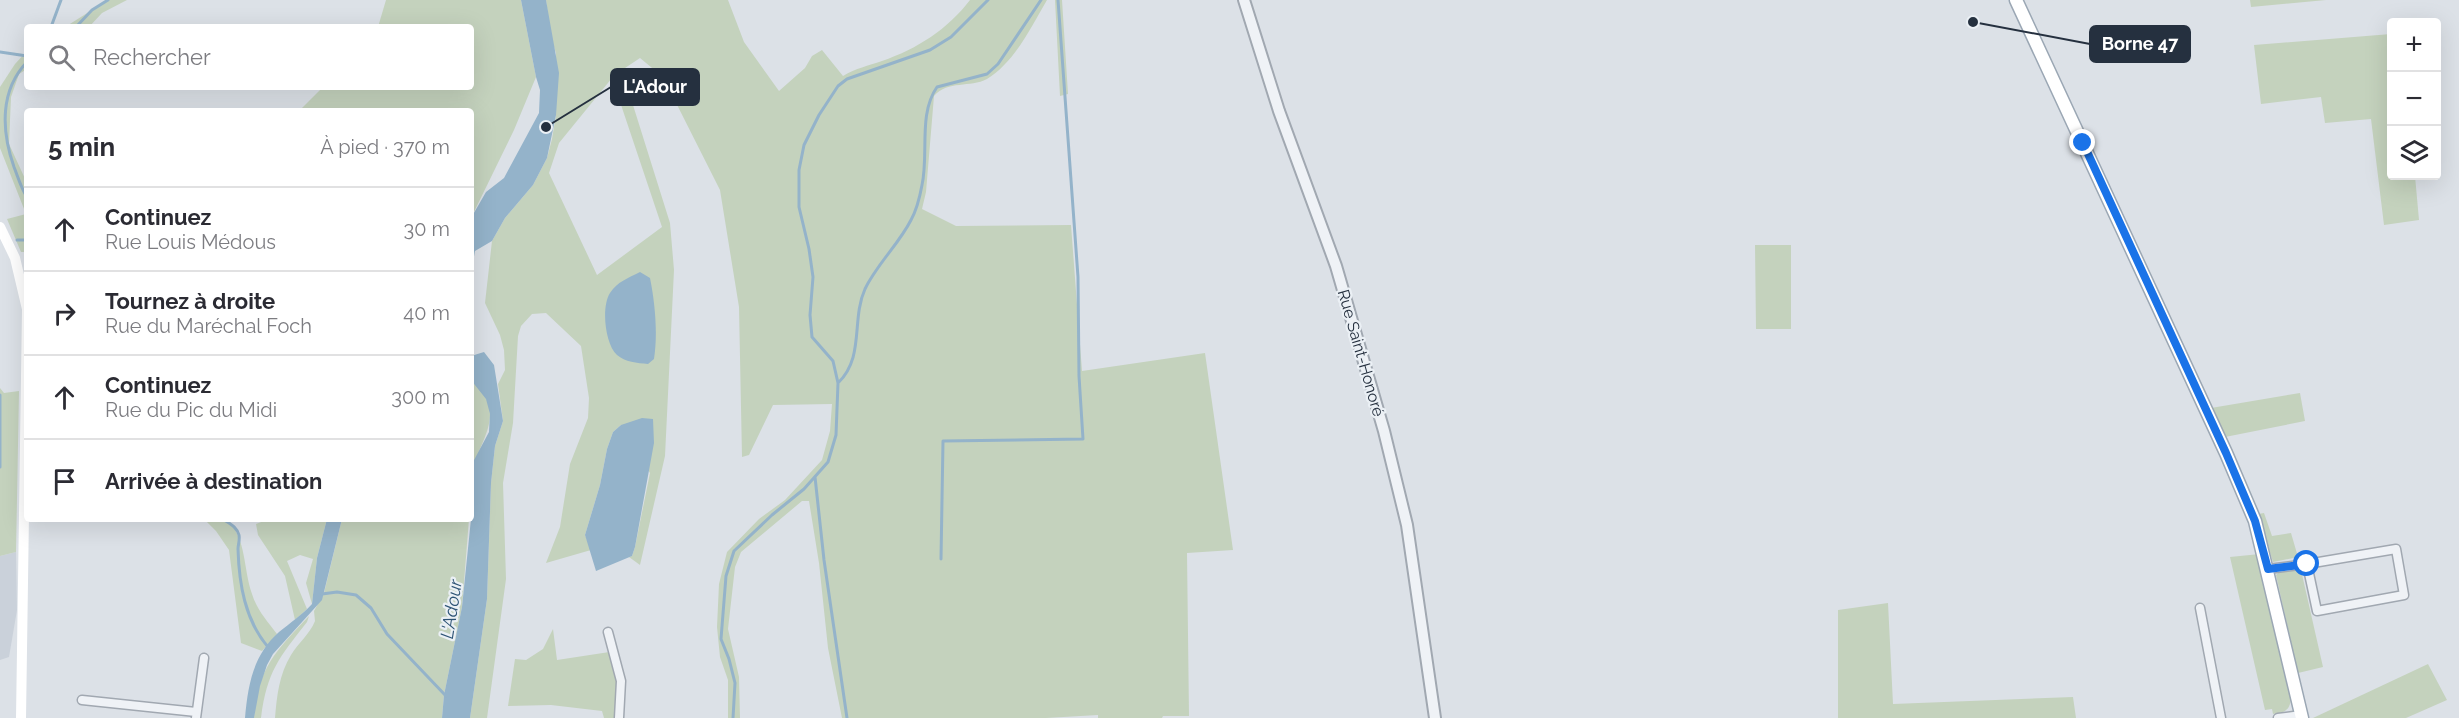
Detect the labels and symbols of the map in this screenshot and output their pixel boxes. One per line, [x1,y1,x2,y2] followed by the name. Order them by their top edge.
[2090,26,2190,62] callout: Borne 47
[2102,33,2179,54] text: Borne 47
[611,69,699,105] callout: L'Adour
[623,76,687,97] text: L'Adour
[2069,129,2095,155] route end
[1334,287,1388,419] street label: Rue Saint-Honoré
[2293,550,2319,576] route start
[436,577,466,640] water label: L'Adour

